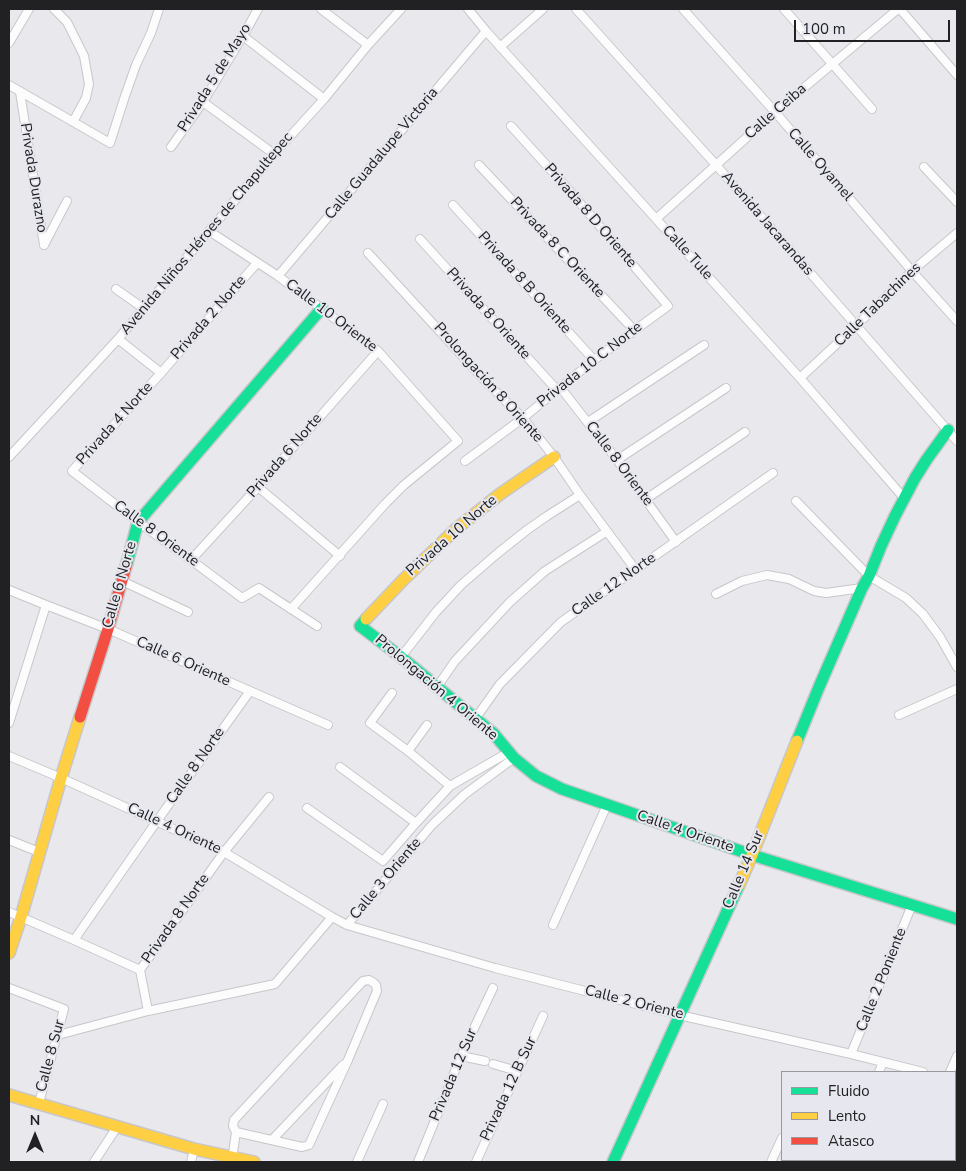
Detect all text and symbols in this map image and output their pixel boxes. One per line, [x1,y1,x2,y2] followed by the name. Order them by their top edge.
[796,10,952,42] scale bar
[802,19,846,39] text: 100 m
[174,21,256,135] street label: Privada 5 de Mayo
[741,80,811,144] street label: Calle Ceiba
[321,84,443,224] street label: Calle Guadalupe Victoria
[15,122,51,234] street label: Privada Durazno
[783,125,857,205] street label: Calle Oyamel
[117,129,297,339] street label: Avenida Niños Héroes de Chapultepec
[540,160,640,272] street label: Privada 8 D Oriente
[717,168,817,280] street label: Avenida Jacarandas
[506,194,608,302] street label: Privada 8 C Oriente
[658,222,716,284] street label: Calle Tule
[473,228,575,338] street label: Privada 8 B Oriente
[831,259,925,351] street label: Calle Tabachines
[442,264,534,364] street label: Privada 8 Oriente
[168,272,250,364] street label: Privada 2 Norte
[282,276,380,356] street label: Calle 10 Oriente
[534,318,646,412] street label: Privada 10 C Norte
[429,319,547,447] street label: Prolongación 8 Oriente
[73,379,157,469] street label: Privada 4 Norte
[244,410,326,502] street label: Privada 6 Norte
[581,418,657,510] street label: Calle 8 Oriente
[403,492,501,580] street label: Privada 10 Norte
[110,497,202,571] street label: Calle 8 Oriente
[99,539,141,631] street label: Calle 6 Norte
[568,549,660,621] street label: Calle 12 Norte
[371,631,501,745] street label: Prolongación 4 Oriente
[133,633,233,691] street label: Calle 6 Oriente
[163,724,229,808] street label: Calle 8 Norte
[124,799,224,859] street label: Calle 4 Oriente
[634,807,736,857] street label: Calle 4 Oriente
[719,828,769,912] street label: Calle 14 Sur
[347,834,425,924] street label: Calle 3 Oriente
[138,871,214,967] street label: Privada 8 Norte
[853,925,911,1035] street label: Calle 2 Poniente
[583,982,685,1024] street label: Calle 2 Oriente
[33,1018,69,1094] street label: Calle 8 Sur
[426,1026,482,1124] street label: Privada 12 Sur
[477,1034,541,1144] street label: Privada 12 B Sur
[781,1071,956,1161] legend
[828,1081,870,1101] text: Fluido
[828,1106,866,1126] text: Lento
[10,1111,60,1161] north arrow
[30,1111,40,1130] text: N
[828,1131,874,1151] text: Atasco

